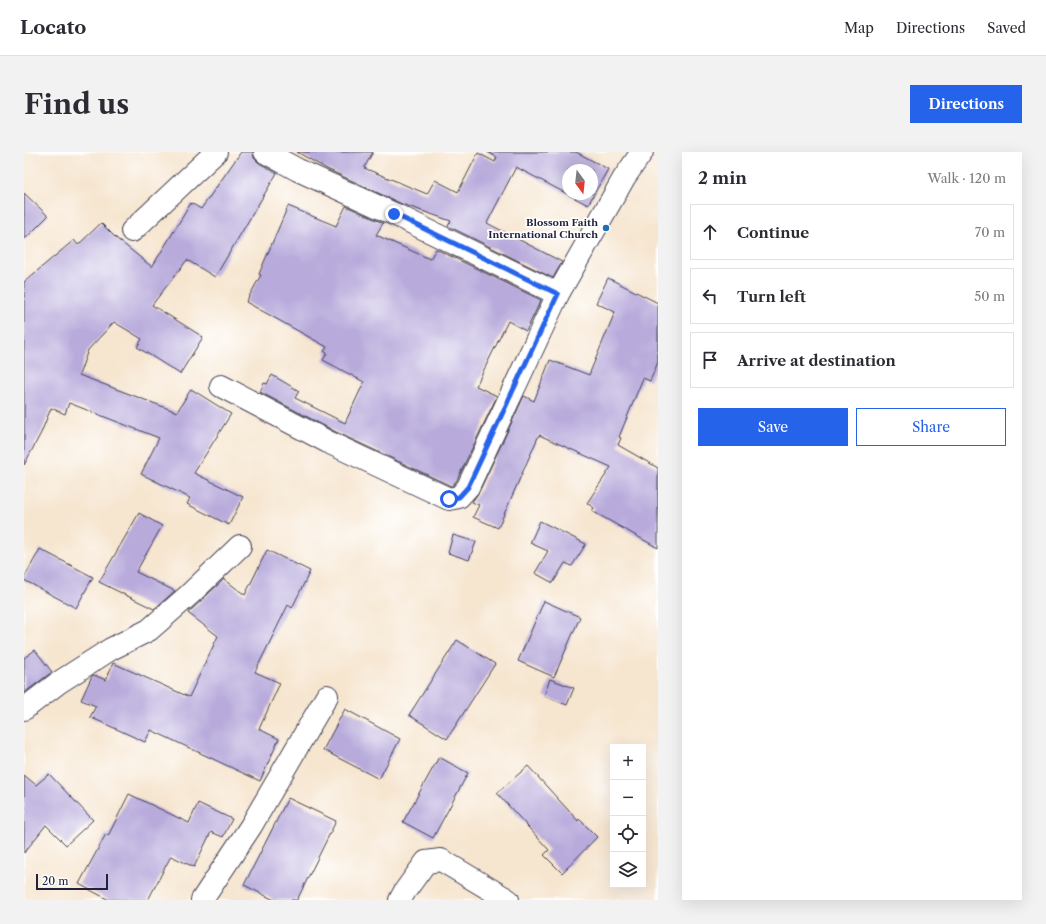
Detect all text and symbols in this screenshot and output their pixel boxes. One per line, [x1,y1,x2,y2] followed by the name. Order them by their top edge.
[20,16,86,39] text: Locato
[844,19,874,37] text: Map
[896,19,965,37] text: Directions
[987,19,1026,37] text: Saved
[910,85,1022,123] button: Directions
[24,87,129,121] text: Find us
[562,164,598,200] north arrow
[698,168,747,188] text: 2 min
[928,170,1006,186] text: Walk · 120 m
[385,205,403,223] route end
[488,216,598,241] place label: Blossom Faith International Church
[699,221,721,243] icon: ahead
[601,223,611,233] marker: Blossom Faith International Church
[737,223,809,242] text: Continue
[975,224,1005,240] text: 70 m
[699,285,721,307] icon: left
[737,287,806,306] text: Turn left
[974,288,1005,304] text: 50 m
[699,349,721,371] icon: arrive
[737,351,896,370] text: Arrive at destination
[698,408,848,446] button: Save
[856,408,1006,446] button: Share
[440,490,458,508] route start
[610,744,646,888] map controls
[610,744,646,780] button: +
[610,780,646,816] button: −
[610,816,646,852] button: locate
[610,852,646,888] button: layers
[36,872,108,891] scale bar
[42,874,68,888] text: 20 m

